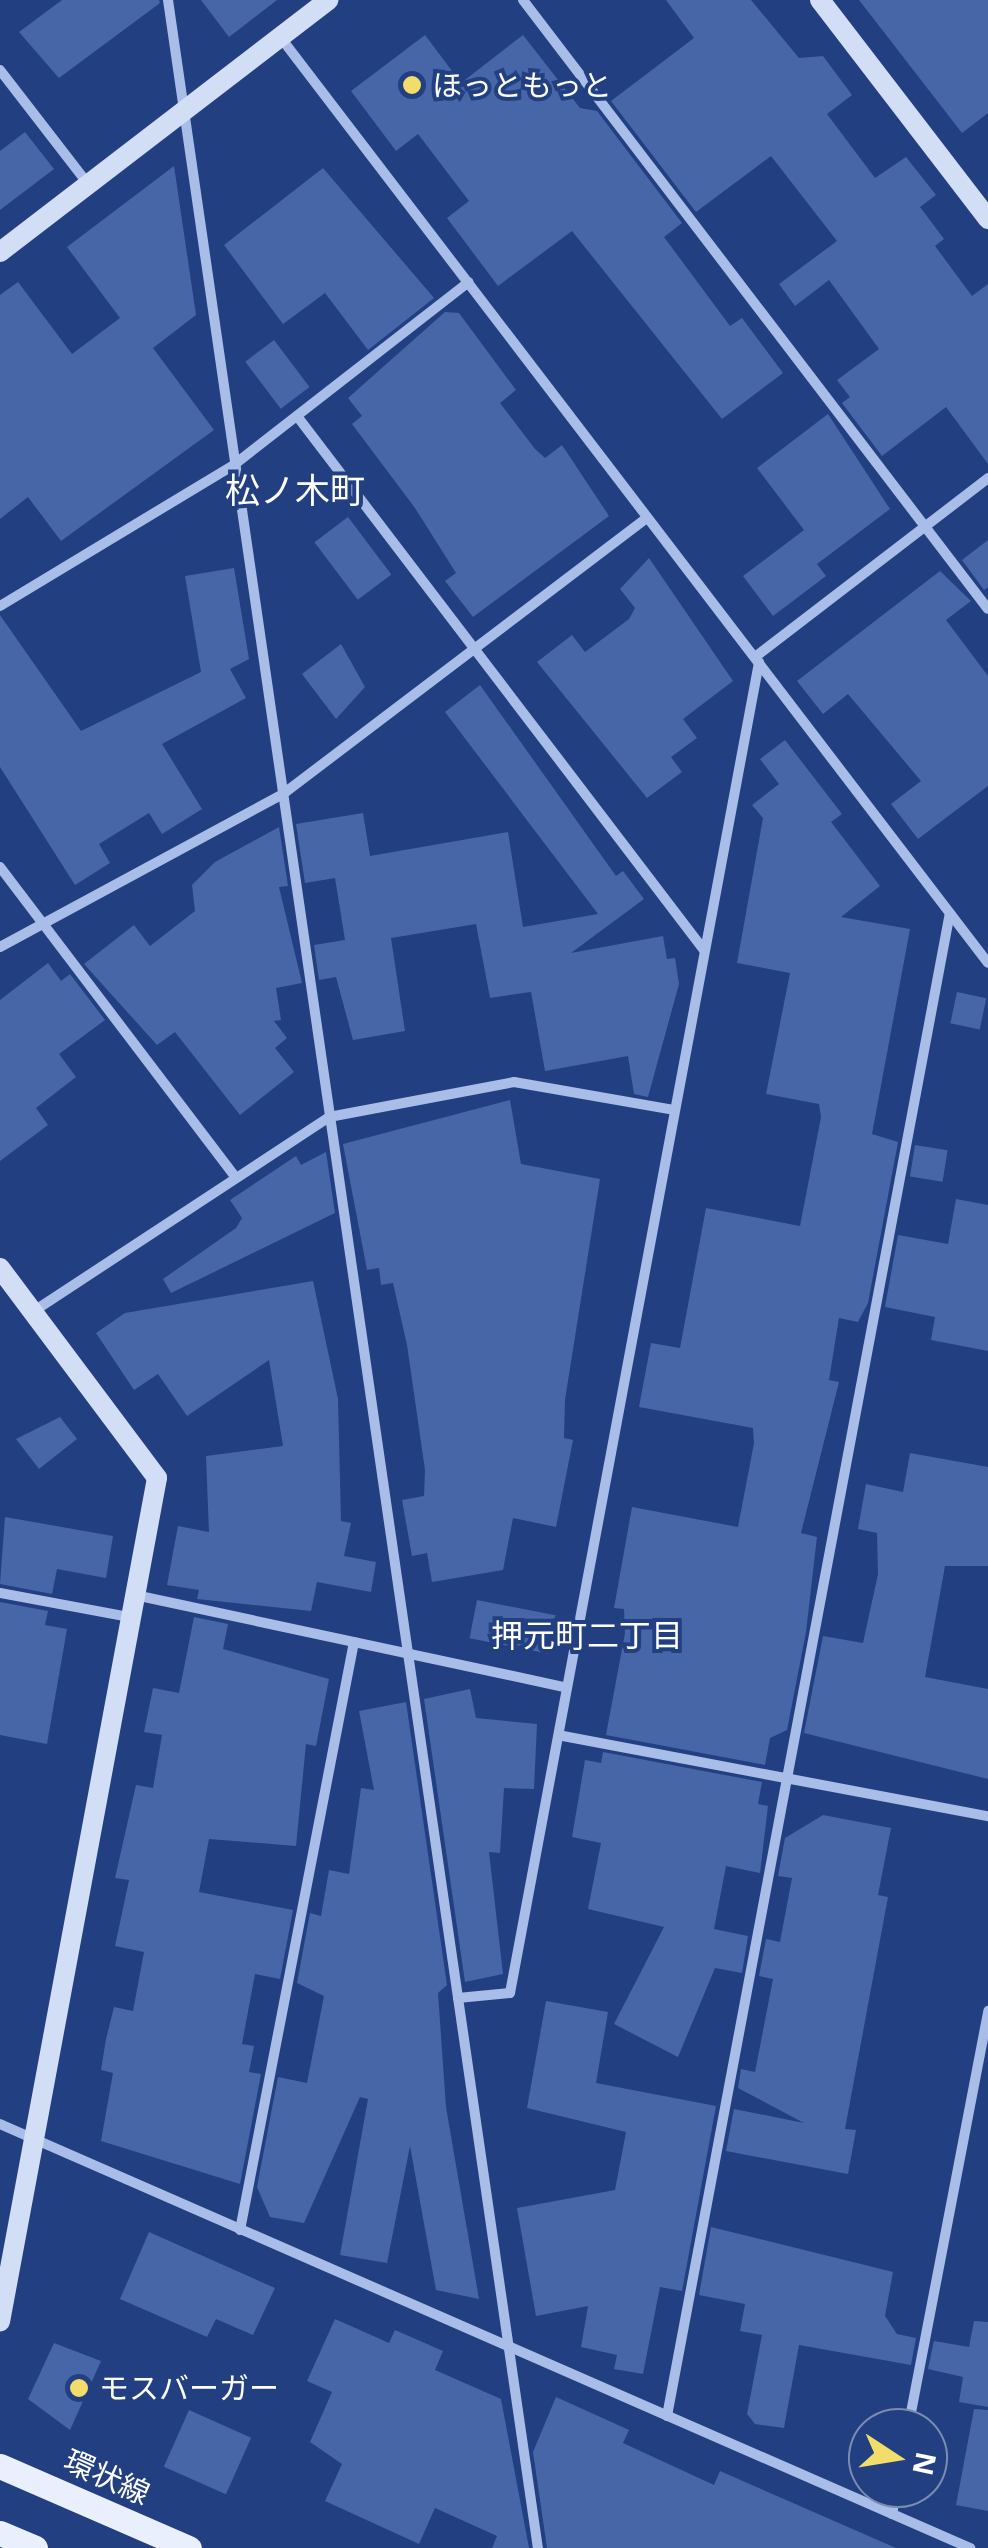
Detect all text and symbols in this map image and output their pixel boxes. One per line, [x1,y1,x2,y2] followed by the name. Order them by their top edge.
[432,67,612,103] place label: ほっともっと
[401,74,423,96] marker: ほっともっと
[225,469,365,511] district label: 松ノ木町
[491,1616,683,1654] district label: 押元町二丁目
[99,2370,279,2406] place label: モスバーガー
[68,2377,90,2399] marker: モスバーガー
[848,2408,948,2508] north arrow
[59,2442,155,2512] street label: 環状線
[904,2449,946,2479] text: N

